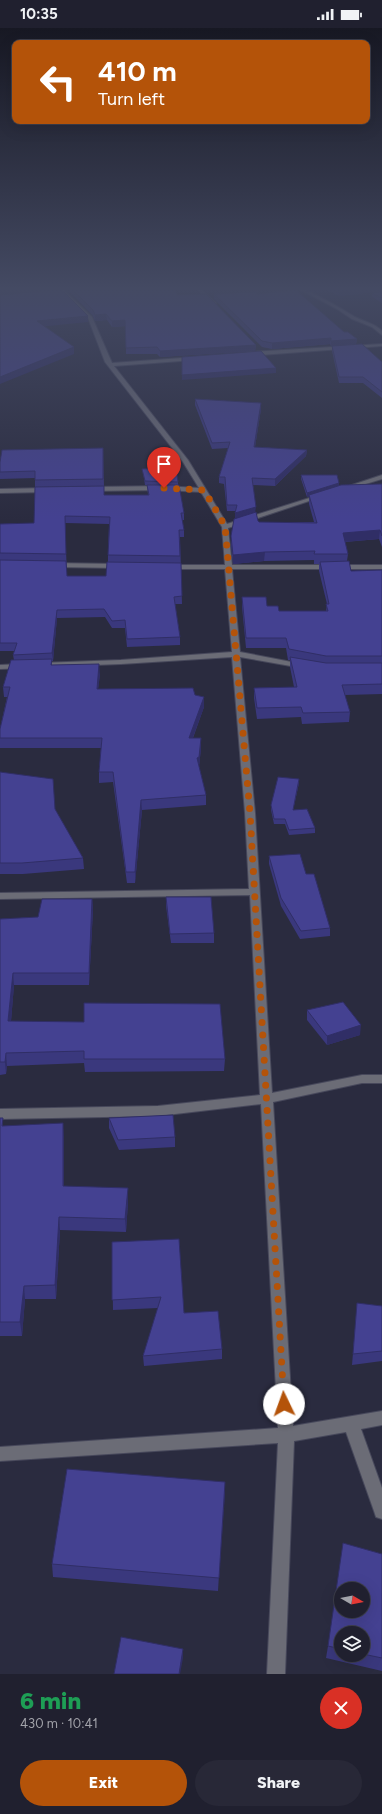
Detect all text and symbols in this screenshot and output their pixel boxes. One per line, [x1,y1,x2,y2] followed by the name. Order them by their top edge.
[20,5,58,23] text: 10:35
[98,54,177,88] text: 410 m
[32,56,84,108] icon: left
[98,88,165,110] text: Turn left
[147,447,181,488] pin
[153,453,175,475] icon: arrive
[263,1383,305,1425] position arrow
[334,1582,370,1618] north arrow
[334,1582,370,1662] map controls
[334,1626,370,1662] button: layers
[20,1686,81,1715] text: 6 min
[320,1687,362,1729] button: close
[20,1716,98,1731] text: 430 m · 10:41
[20,1760,187,1806] button: Exit
[195,1760,362,1806] button: Share

